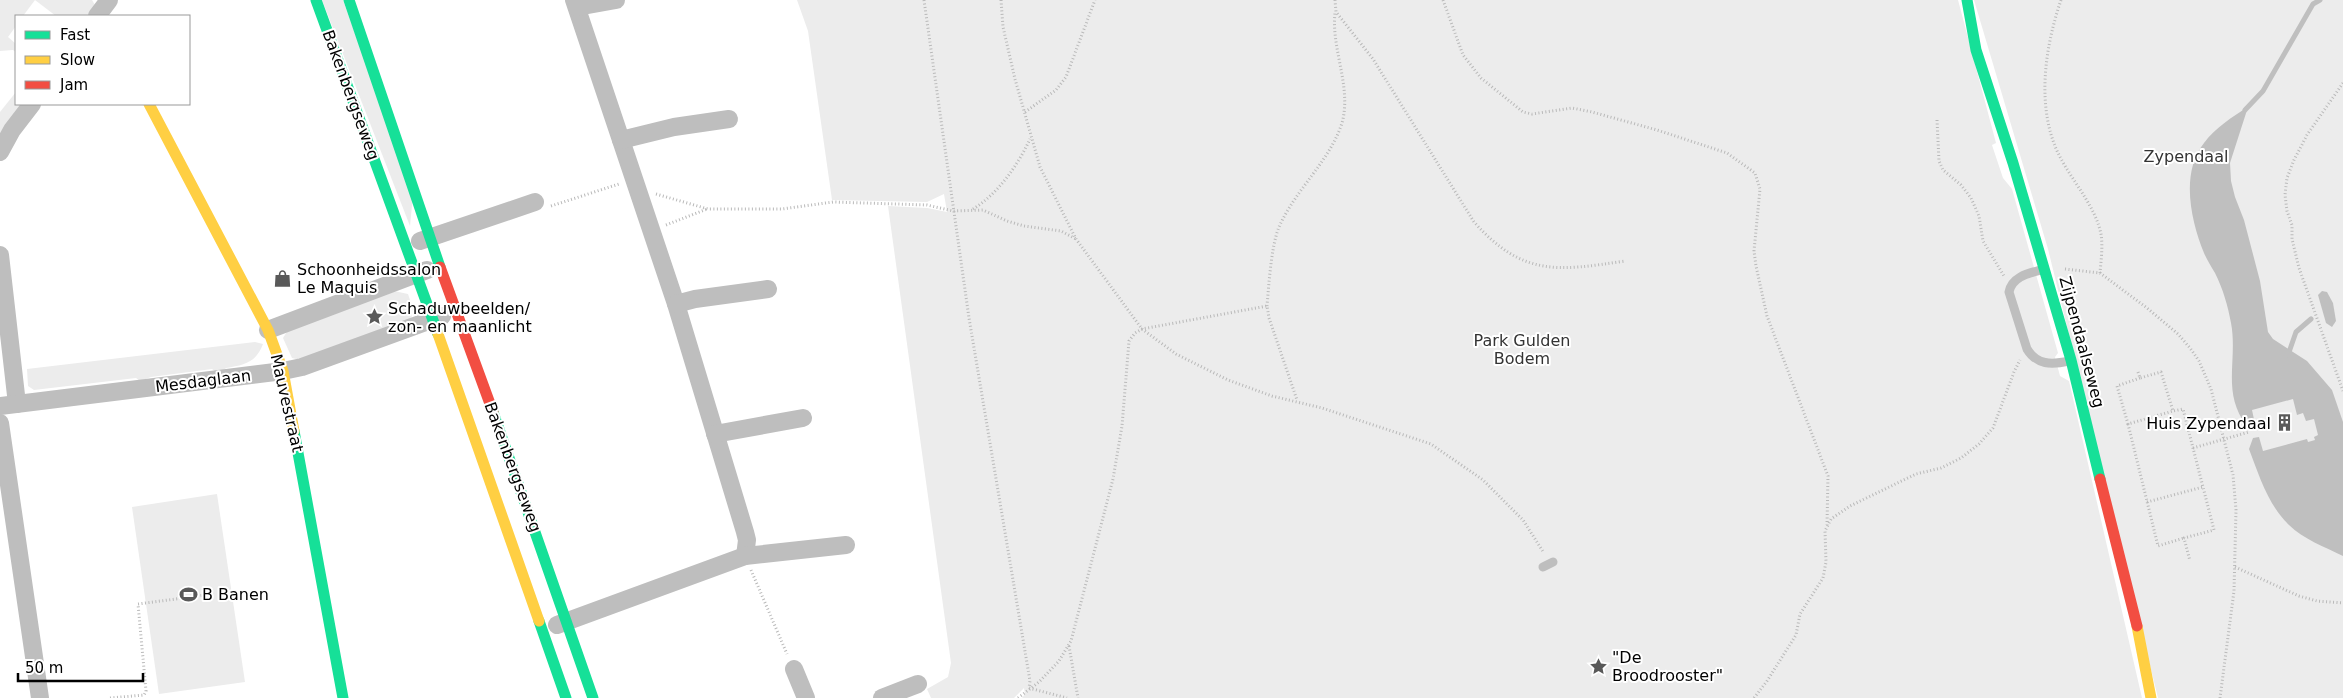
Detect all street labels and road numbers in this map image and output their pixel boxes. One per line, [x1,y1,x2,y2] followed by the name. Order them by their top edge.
[319,27,383,163] street label: Bakenbergseweg
[2055,274,2109,410] street label: Zijpendaalseweg
[266,352,308,454] street label: Mauvestraat
[154,366,252,396] street label: Mesdaglaan
[481,399,545,535] street label: Bakenbergseweg

